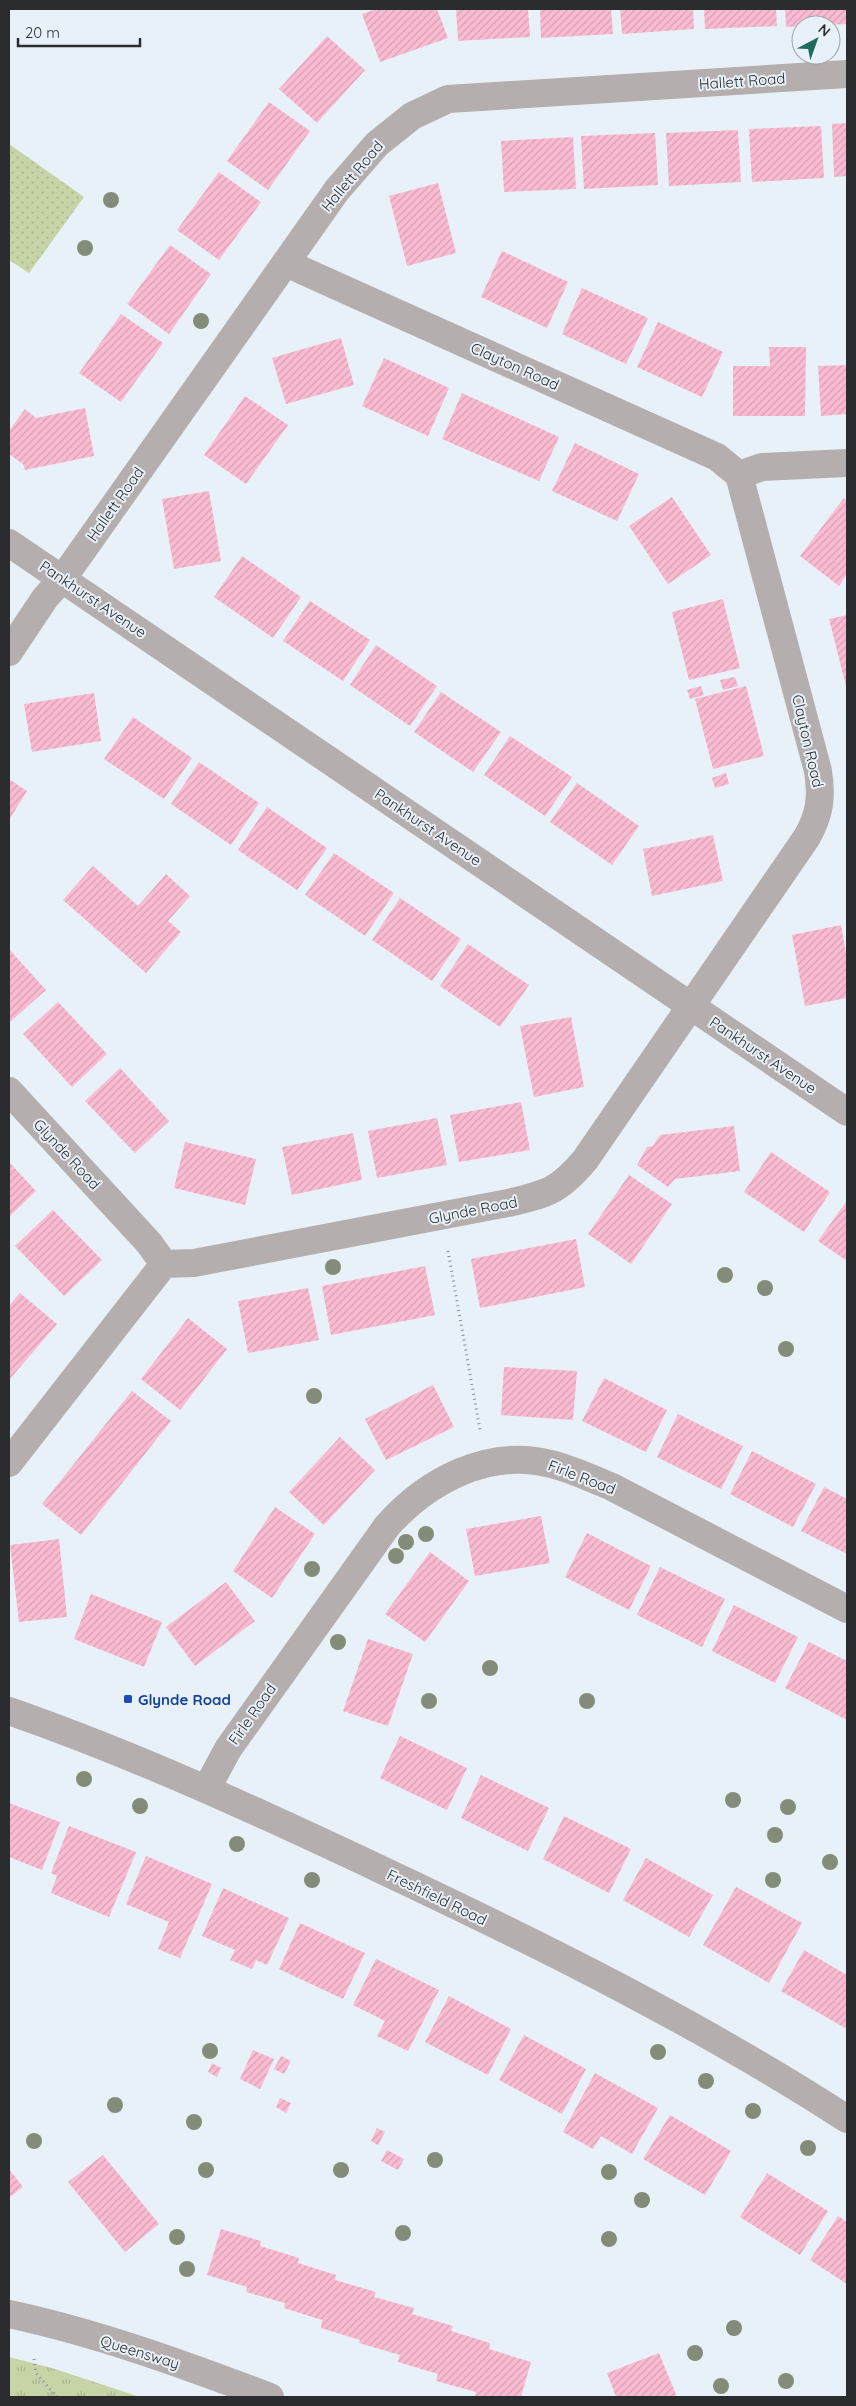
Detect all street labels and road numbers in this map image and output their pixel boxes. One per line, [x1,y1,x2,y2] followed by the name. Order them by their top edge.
[698,69,786,93] street label: Hallett Road
[317,137,387,215] street label: Hallett Road
[468,338,562,394] street label: Clayton Road
[82,463,148,545] street label: Hallett Road
[36,556,150,642] street label: Pankhurst Avenue
[788,693,828,789] street label: Clayton Road
[371,784,485,870] street label: Pankhurst Avenue
[706,1012,820,1098] street label: Pankhurst Avenue
[29,1115,105,1193] street label: Glynde Road
[427,1192,519,1228] street label: Glynde Road
[546,1455,618,1499] street label: Firle Road
[224,1680,280,1748] street label: Firle Road
[384,1865,490,1929] street label: Freshfield Road
[98,2331,182,2373] street label: Queensway

